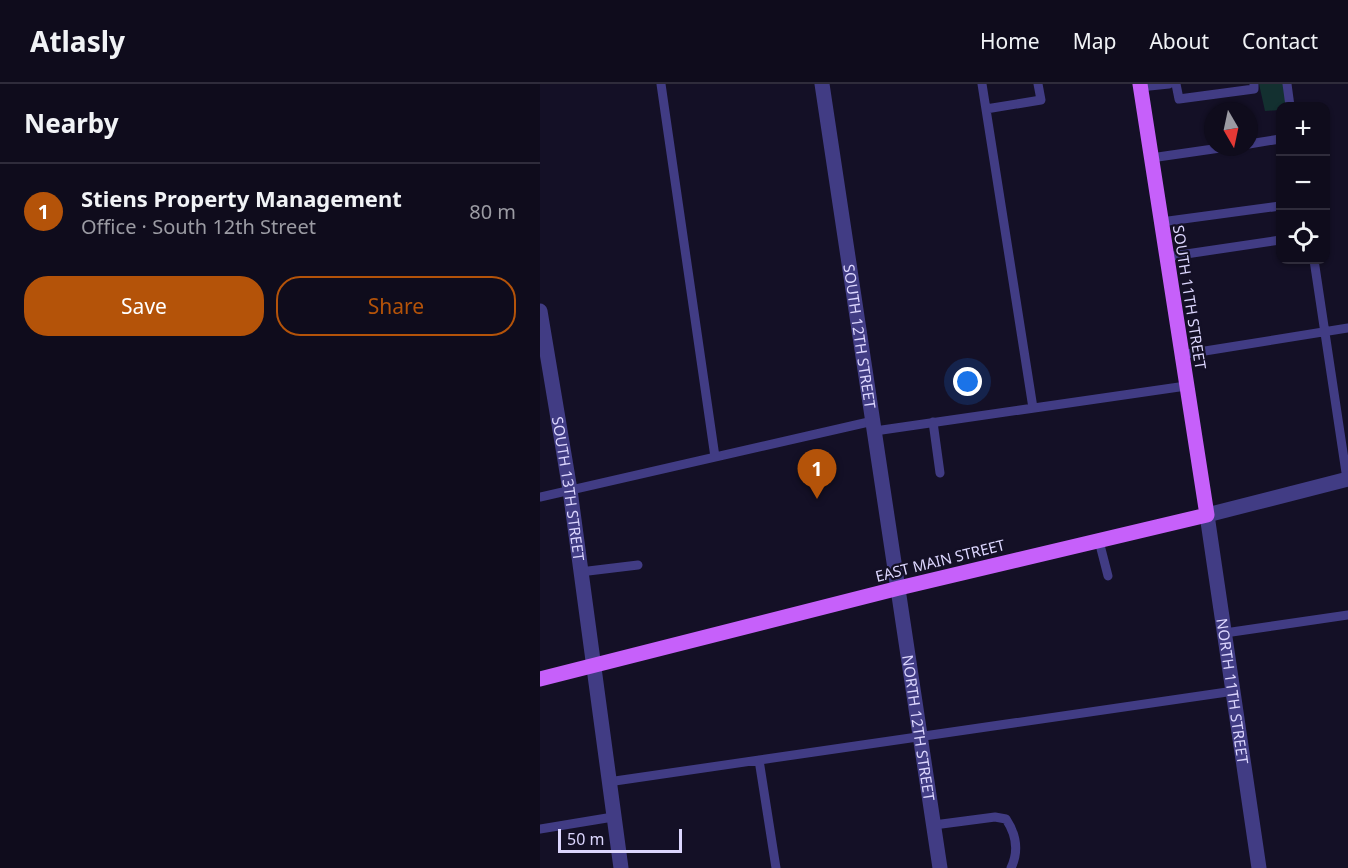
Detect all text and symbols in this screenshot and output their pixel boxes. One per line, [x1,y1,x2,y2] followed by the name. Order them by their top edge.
[30,22,125,60] text: Atlasly
[980,27,1040,55] text: Home
[1073,27,1116,55] text: Map
[1149,27,1209,55] text: About
[1242,27,1318,55] text: Contact
[1204,102,1258,156] north arrow
[1276,102,1330,264] map controls
[1276,102,1330,156] button: +
[24,105,119,141] text: Nearby
[1276,156,1330,210] button: −
[81,183,402,213] text: Stiens Property Management
[38,198,49,225] text: 1
[469,198,516,225] text: 80 m
[1276,210,1330,264] button: locate
[81,213,316,240] text: Office · South 12th Street
[1169,223,1211,371] street label: SOUTH 11TH STREET
[839,263,881,410] street label: SOUTH 12TH STREET
[24,276,264,336] button: Save
[276,276,516,336] button: Share
[953,367,982,396] your location
[548,415,590,563] street label: SOUTH 13TH STREET
[798,450,836,499] pin: 1
[873,534,1008,586] street label: EAST MAIN STREET
[1212,617,1254,766] street label: NORTH 11TH STREET
[898,653,940,803] street label: NORTH 12TH STREET
[558,826,682,854] scale bar
[567,828,604,850] text: 50 m

